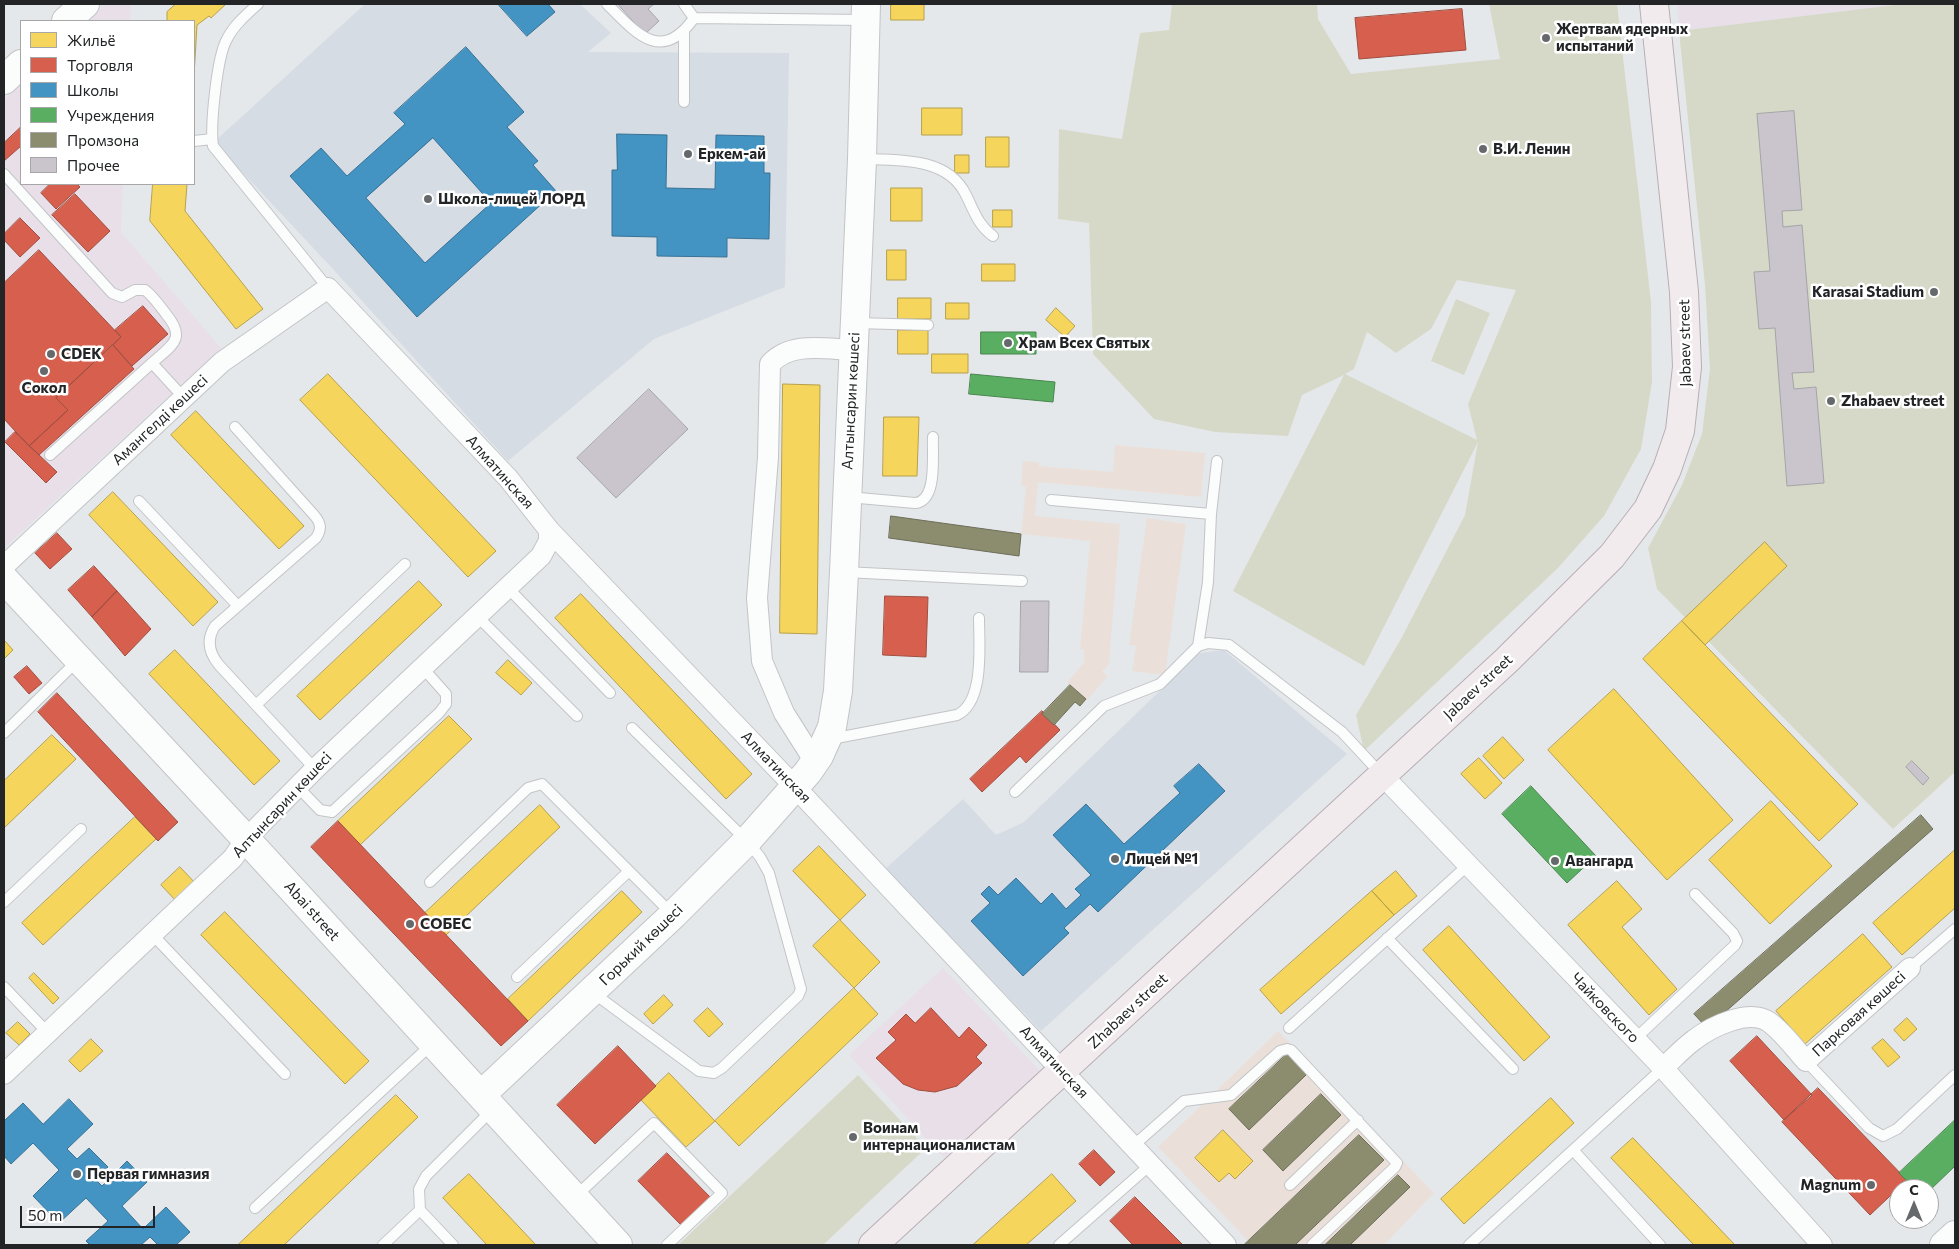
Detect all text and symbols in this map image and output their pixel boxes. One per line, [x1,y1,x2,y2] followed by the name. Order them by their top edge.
[20,20,195,185] legend
[1556,20,1688,55] place label: Жертвам ядерных испытаний
[67,31,115,49] text: Жильё
[1540,32,1552,44] marker: Жертвам ядерных испытаний
[67,56,133,74] text: Торговля
[67,81,119,99] text: Школы
[67,106,154,124] text: Учреждения
[67,131,139,149] text: Промзона
[1493,140,1570,158] place label: В.И. Ленин
[1477,143,1489,155] marker: В.И. Ленин
[698,145,766,163] place label: Еркем-ай
[682,148,694,160] marker: Еркем-ай
[67,156,120,174] text: Прочее
[438,190,585,208] place label: Школа-лицей ЛОРД
[422,193,434,205] marker: Школа-лицей ЛОРД
[1812,283,1924,301] place label: Karasai Stadium
[1928,286,1940,298] marker: Karasai Stadium
[1675,299,1695,387] street label: Jabaev street
[838,332,864,470] street label: Алтынсарин көшесі
[1018,334,1150,352] place label: Храм Всех Святых
[1002,337,1014,349] marker: Храм Всех Святых
[61,345,102,363] place label: CDEK
[45,348,57,360] marker: CDEK
[38,365,50,377] marker: Сокол
[108,371,212,469] street label: Амангелді көшесі
[21,379,67,397] place label: Сокол
[1841,392,1945,410] place label: Zhabaev street
[1825,395,1837,407] marker: Zhabaev street
[462,432,538,512] street label: Алматинская
[1440,650,1516,724] street label: Jabaev street
[737,727,815,807] street label: Алматинская
[228,748,336,862] street label: Алтынсарин көшесі
[1125,850,1198,868] place label: Лицей №1
[1565,852,1633,870] place label: Авангард
[1109,853,1121,865] marker: Лицей №1
[1549,855,1561,867] marker: Авангард
[280,877,344,945] street label: Abai street
[595,901,687,989] street label: Горький көшесі
[420,915,471,933] place label: СОБЕС
[404,918,416,930] marker: СОБЕС
[1809,967,1909,1061] street label: Парковая көшесі
[1567,969,1643,1047] street label: Чайковского
[1085,970,1171,1052] street label: Zhabaev street
[1016,1022,1092,1102] street label: Алматинская
[863,1119,1015,1154] place label: Воинам интернационалистам
[847,1131,859,1143] marker: Воинам интернационалистам
[87,1165,209,1183] place label: Первая гимназия
[71,1168,83,1180] marker: Первая гимназия
[1800,1176,1861,1194] place label: Magnum
[1865,1179,1877,1191] marker: Magnum
[1889,1179,1939,1229] north arrow
[1909,1181,1919,1198] text: С
[22,1196,158,1228] scale bar
[28,1206,62,1224] text: 50 m

